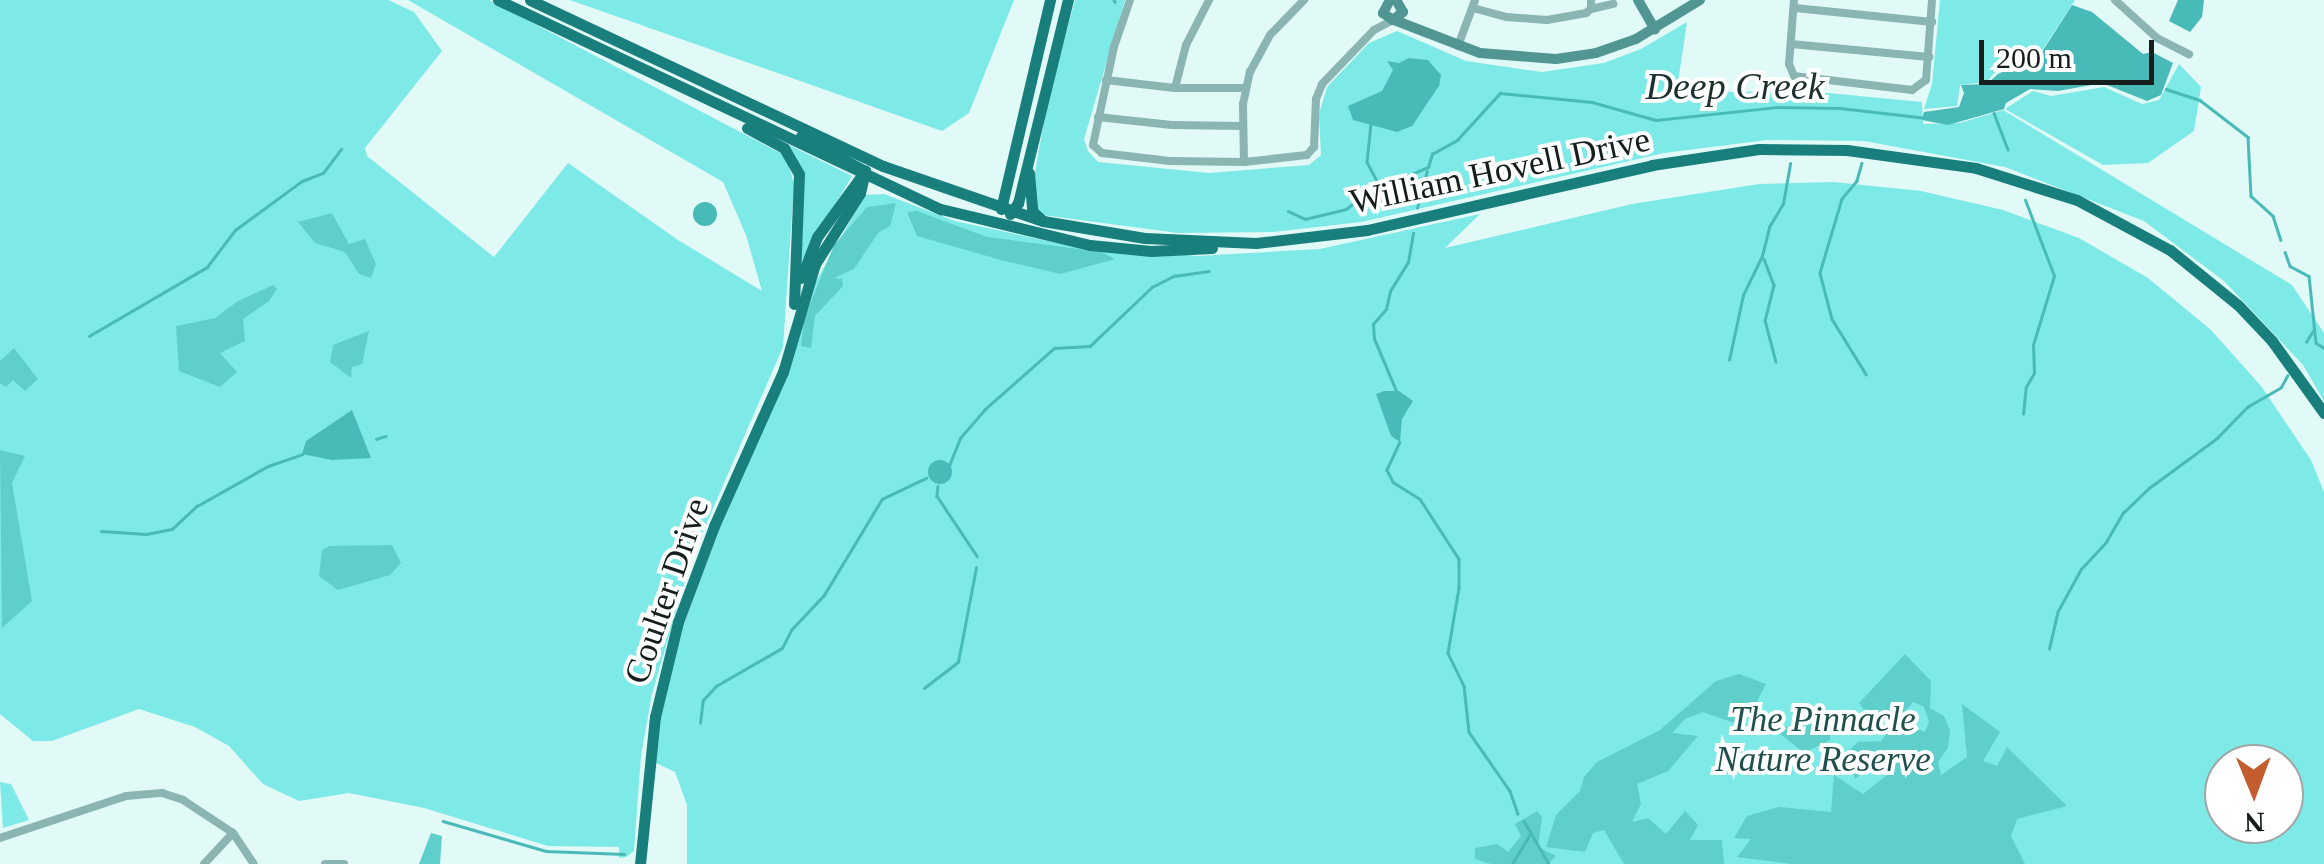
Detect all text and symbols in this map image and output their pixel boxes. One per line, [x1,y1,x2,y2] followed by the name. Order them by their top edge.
[1984,20,2159,82] scale bar
[1996,41,2072,74] text: 200 m
[1646,64,1824,110] water label: Deep Creek
[1346,119,1654,223] street label: William Hovell Drive
[616,493,718,689] street label: Coulter Drive
[1715,699,1931,781] park label: The Pinnacle Nature Reserve
[2204,744,2304,844] north arrow
[2244,807,2265,838] text: N

